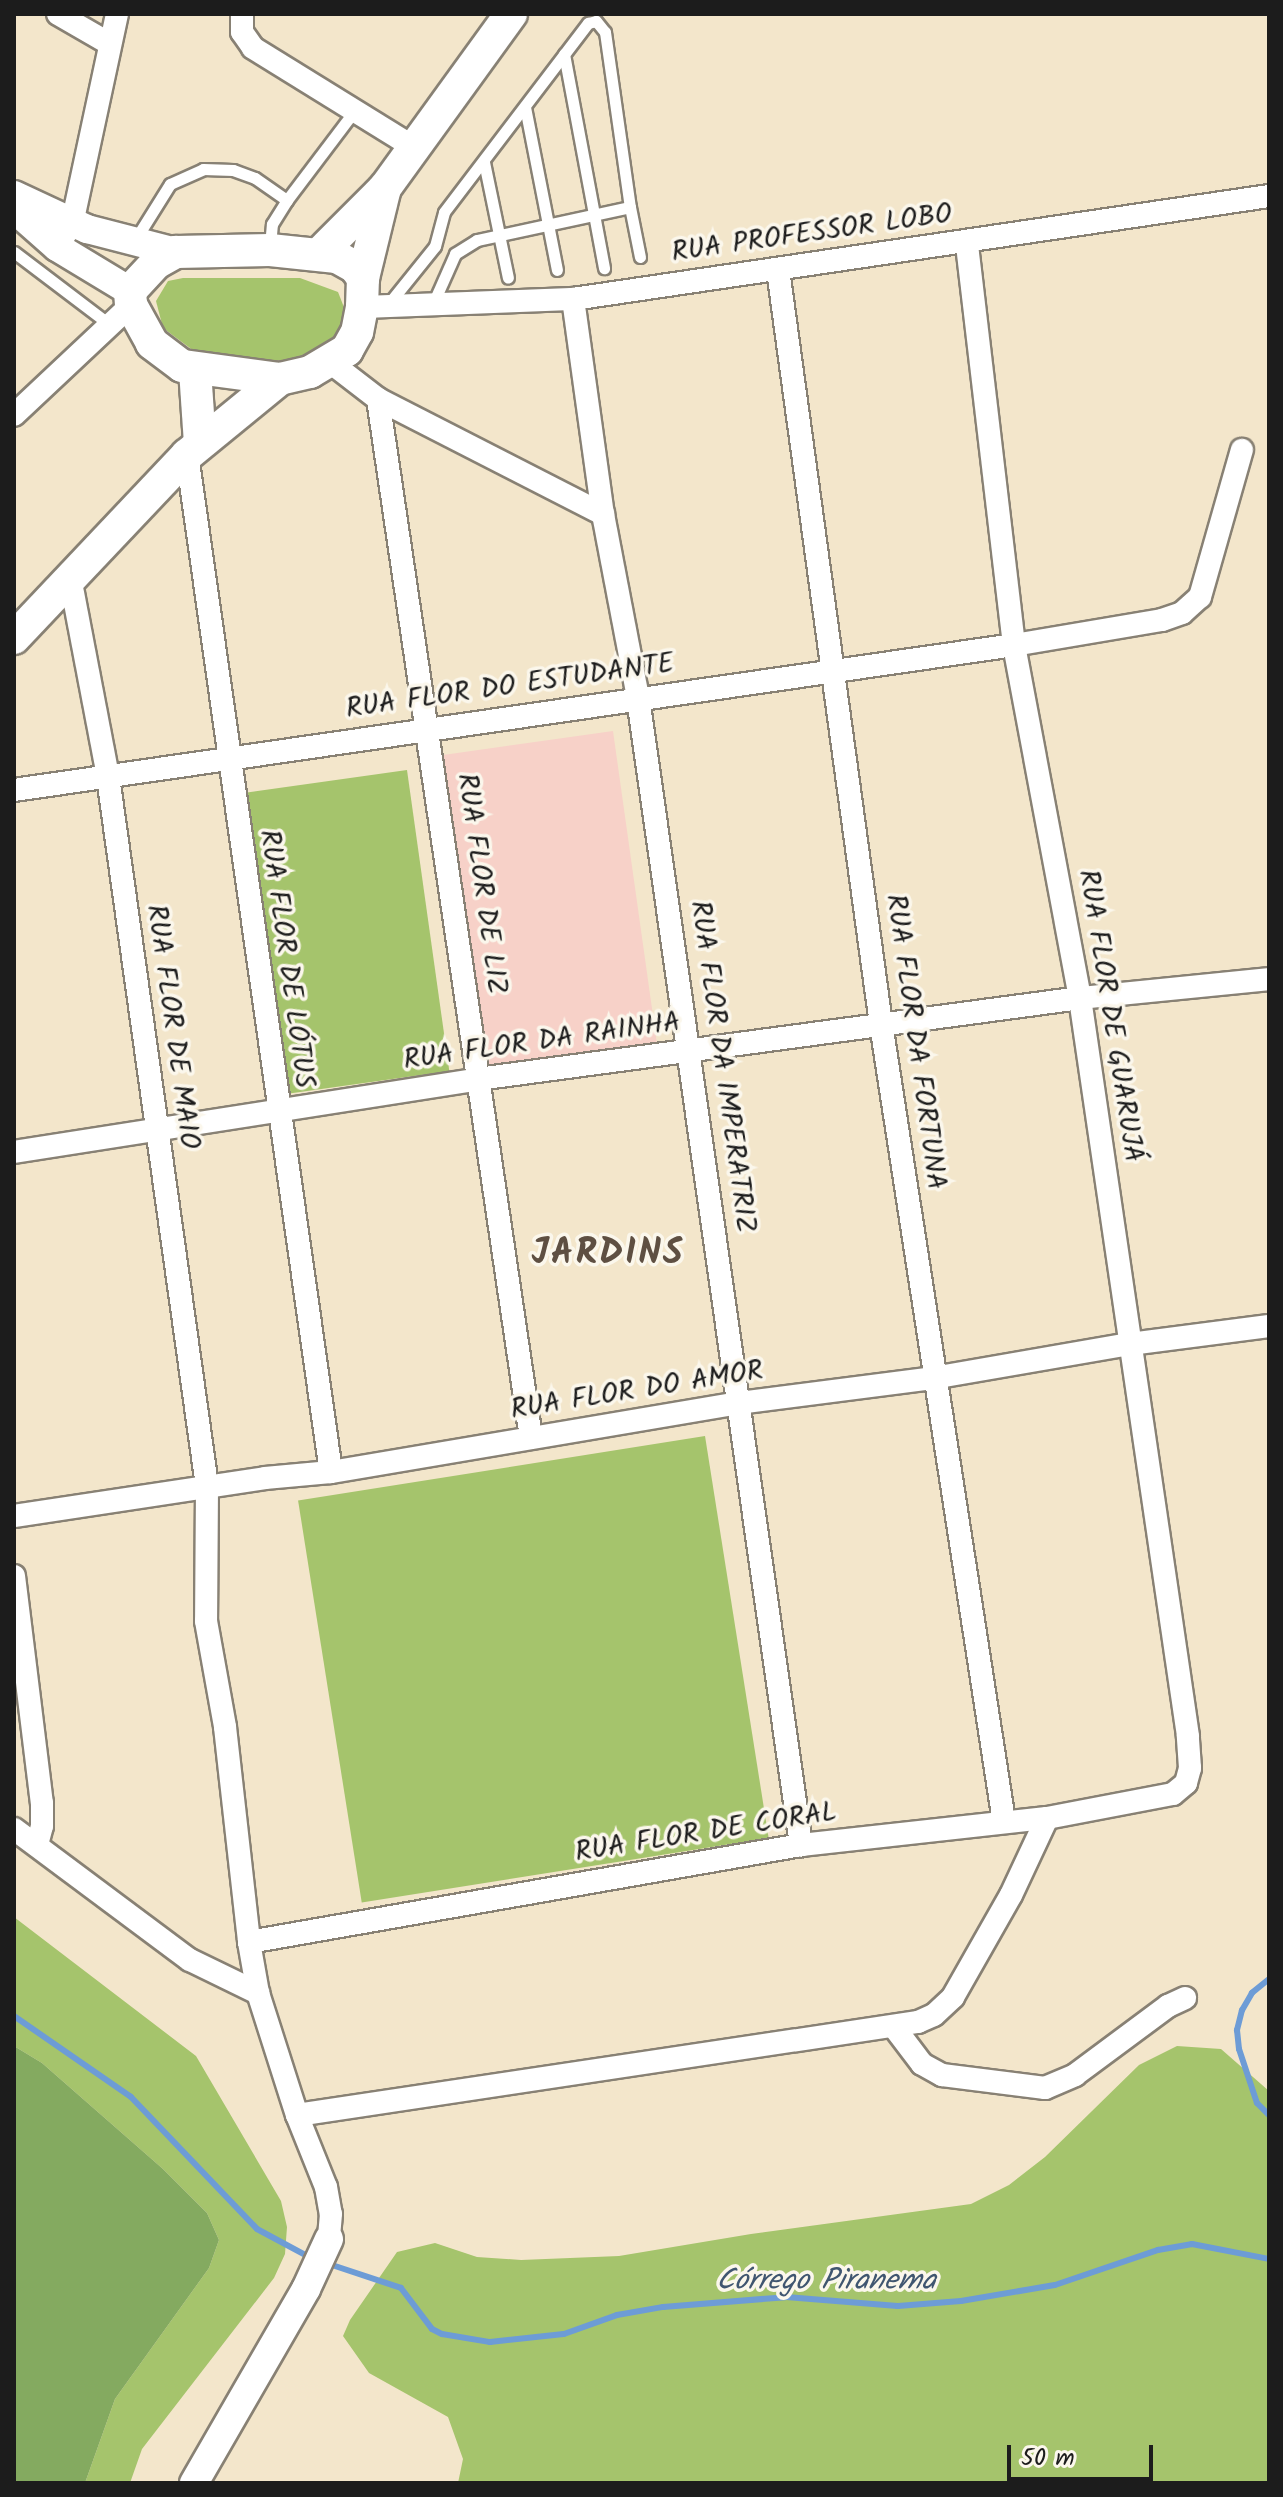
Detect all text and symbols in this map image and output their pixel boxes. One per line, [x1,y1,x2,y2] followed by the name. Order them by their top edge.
[670,198,954,270] street label: RUA PROFESSOR LOBO
[344,647,676,727] street label: RUA FLOR DO ESTUDANTE
[449,771,513,997] street label: RUA FLOR DE LIZ
[251,828,321,1090] street label: RUA FLOR DE LÓTUS
[1070,867,1150,1165] street label: RUA FLOR DE GUARUJÁ
[878,892,952,1192] street label: RUA FLOR DA FORTUNA
[682,899,762,1235] street label: RUA FLOR DA IMPERATRIZ
[138,903,206,1151] street label: RUA FLOR DE MAIO
[401,1006,683,1078] street label: RUA FLOR DA RAINHA
[531,1232,685,1276] district label: JARDINS
[508,1354,766,1428] street label: RUA FLOR DO AMOR
[573,1796,839,1870] street label: RUA FLOR DE CORAL
[716,2263,936,2299] water label: Córrego Piranema
[1011,2429,1157,2479] scale bar
[1021,2439,1075,2478] text: 50 m

